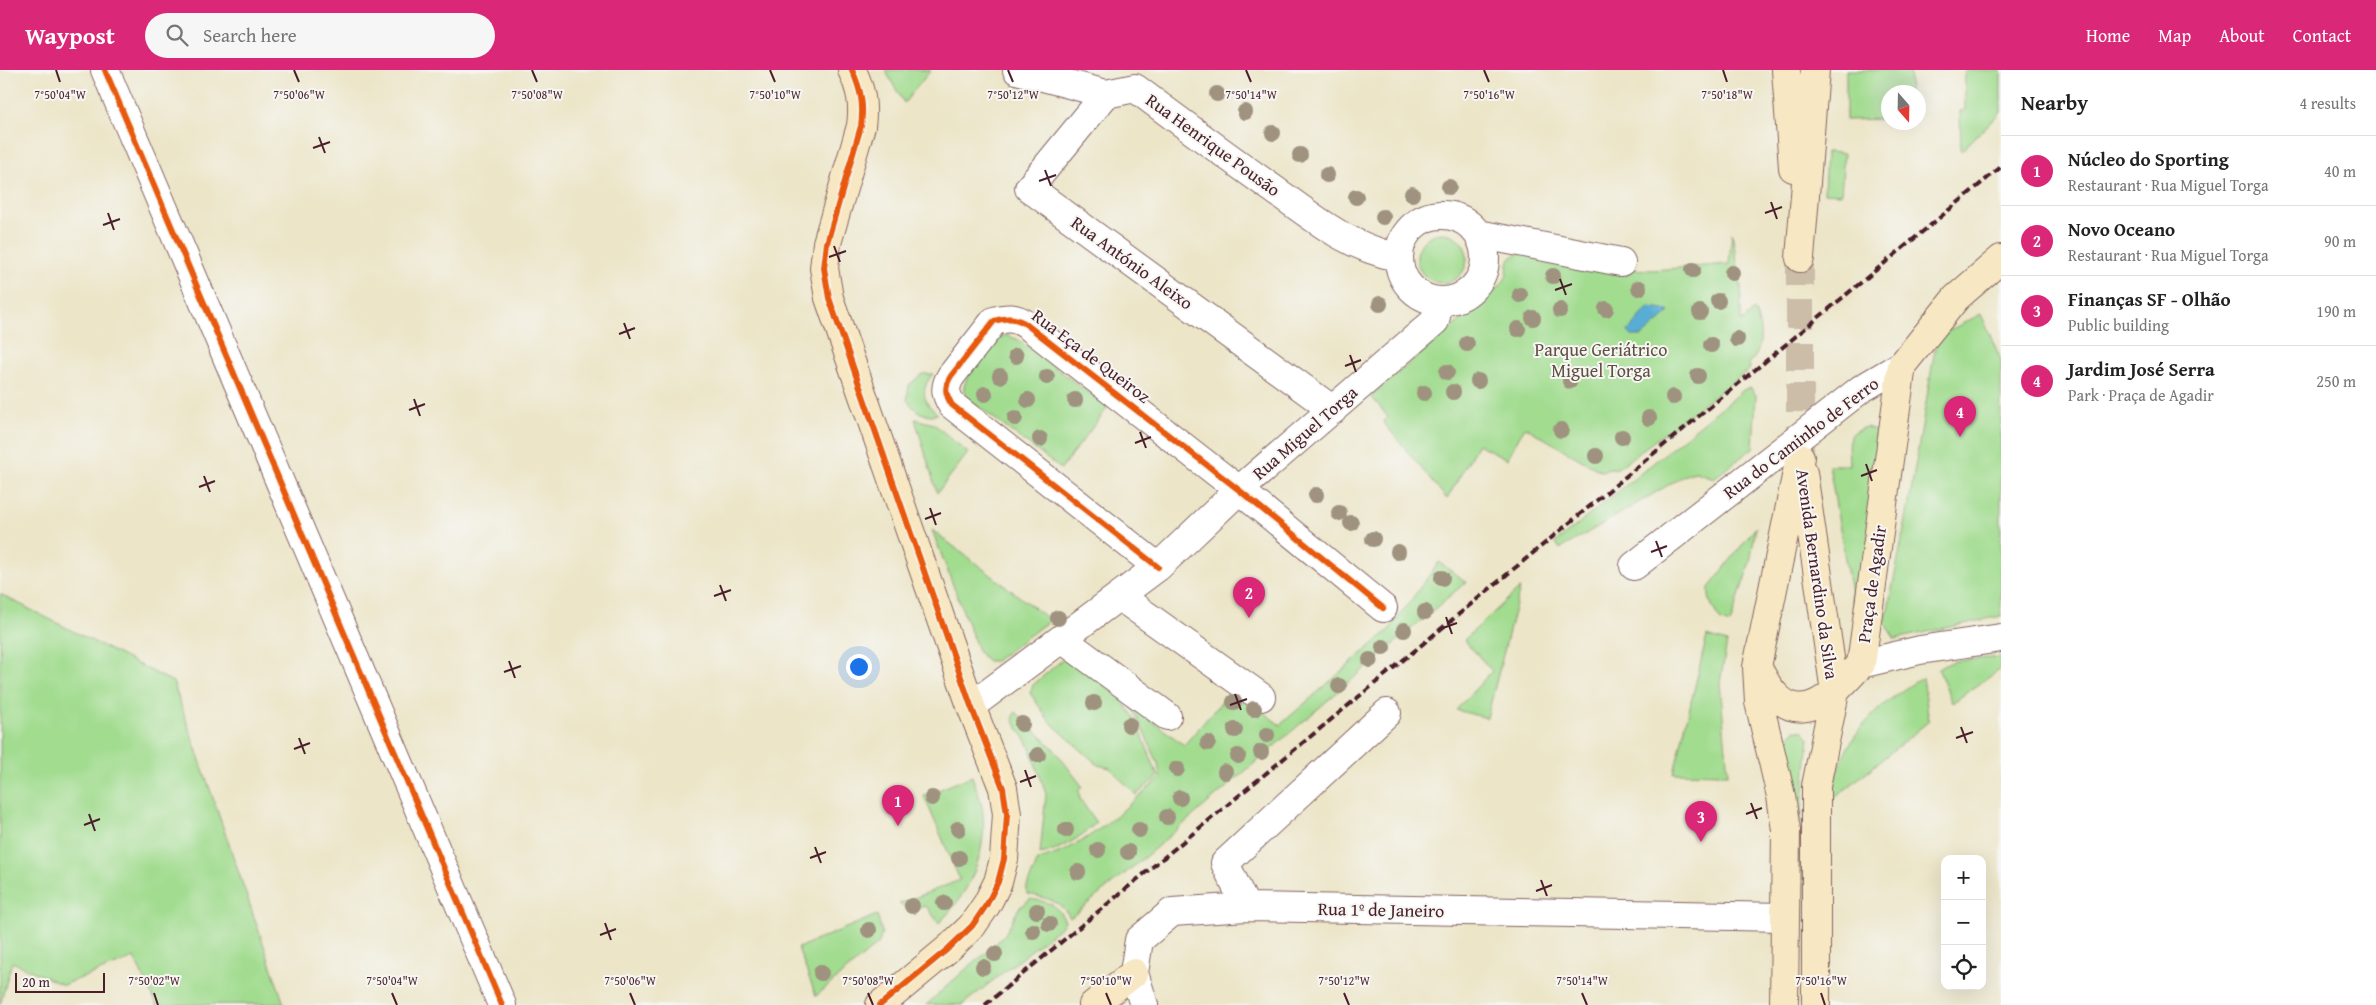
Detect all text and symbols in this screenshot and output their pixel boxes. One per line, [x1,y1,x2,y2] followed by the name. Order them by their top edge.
[145,13,495,58] search box
[25,18,115,53] text: Waypost
[163,21,191,49] icon: search
[203,21,297,49] text: Search here
[2086,22,2130,49] text: Home
[2158,22,2191,49] text: Map
[2219,22,2265,49] text: About
[2293,22,2351,49] text: Contact
[1881,85,1926,130] north arrow
[34,86,87,103] text: 7°50'04"W
[273,86,326,103] text: 7°50'06"W
[511,86,564,103] text: 7°50'08"W
[749,86,802,103] text: 7°50'10"W
[987,86,1040,103] text: 7°50'12"W
[1140,86,1286,203] street label: Rua Henrique Pousão
[1225,86,1278,103] text: 7°50'14"W
[1463,86,1516,103] text: 7°50'16"W
[1701,86,1754,103] text: 7°50'18"W
[2021,87,2088,118] text: Nearby
[2299,91,2356,115] text: 4 results
[2068,145,2229,173] text: Núcleo do Sporting
[2033,159,2041,183] text: 1
[2324,159,2356,183] text: 40 m
[2068,173,2269,197] text: Restaurant · Rua Miguel Torga
[1066,209,1199,316] street label: Rua António Aleixo
[2068,215,2175,243] text: Novo Oceano
[2033,229,2041,253] text: 2
[2324,229,2356,253] text: 90 m
[2068,243,2269,267] text: Restaurant · Rua Miguel Torga
[2068,285,2231,313] text: Finanças SF - Olhão
[2033,299,2041,323] text: 3
[2316,299,2356,323] text: 190 m
[1026,302,1156,409] street label: Rua Eça de Queiroz
[2068,313,2169,337] text: Public building
[1535,336,1667,384] park label: Parque Geriátrico Miguel Torga
[2068,355,2215,383] text: Jardim José Serra
[2033,369,2041,393] text: 4
[2316,369,2356,393] text: 250 m
[1717,370,1884,505] street label: Rua do Caminho de Ferro
[1246,379,1364,486] street label: Rua Miguel Torga
[2068,383,2214,407] text: Park · Praça de Agadir
[1944,396,1976,437] pin: 4
[1789,467,1846,681] street label: Avenida Bernardino da Silva
[1850,523,1893,644] street label: Praça de Agadir
[1233,577,1265,618] pin: 2
[846,654,872,680] your location
[882,785,914,826] pin: 1
[1685,801,1717,842] pin: 3
[1941,855,1986,990] map controls
[1941,855,1986,900] button: +
[1318,895,1444,924] street label: Rua 1º de Janeiro
[1941,900,1986,945] button: −
[1941,945,1986,990] button: locate
[15,970,105,993] scale bar
[22,972,50,992] text: 20 m
[128,972,181,989] text: 7°50'02"W
[366,972,419,989] text: 7°50'04"W
[604,972,657,989] text: 7°50'06"W
[842,972,895,989] text: 7°50'08"W
[1080,972,1133,989] text: 7°50'10"W
[1318,972,1371,989] text: 7°50'12"W
[1556,972,1609,989] text: 7°50'14"W
[1795,972,1848,989] text: 7°50'16"W

